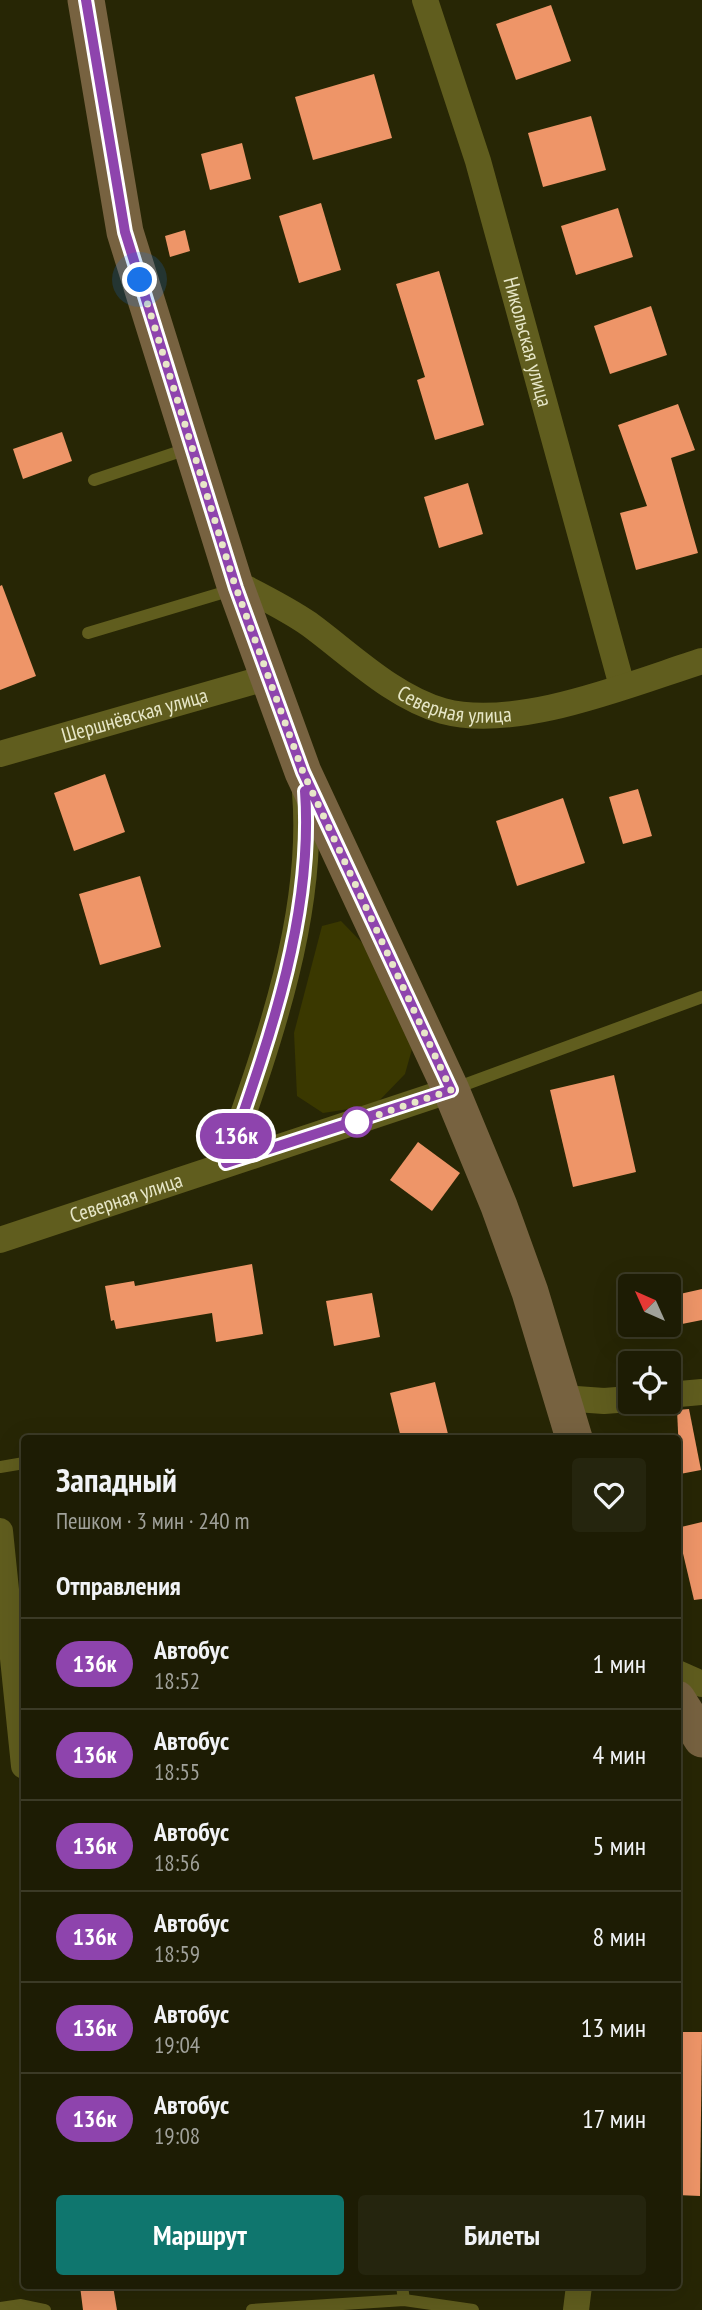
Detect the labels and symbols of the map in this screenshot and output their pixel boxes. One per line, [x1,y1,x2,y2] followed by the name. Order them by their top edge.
[122,262,157,297] your location
[497,274,559,410] street label: Никольская улица
[392,679,513,729] street label: Северная улица
[58,681,211,749] street label: Шершнёвская улица
[342,1107,372,1137] unlabelled marker
[187,1113,285,1159] line badge: 136к
[66,1166,186,1229] street label: Северная улица
[618,1274,681,1337] north arrow

